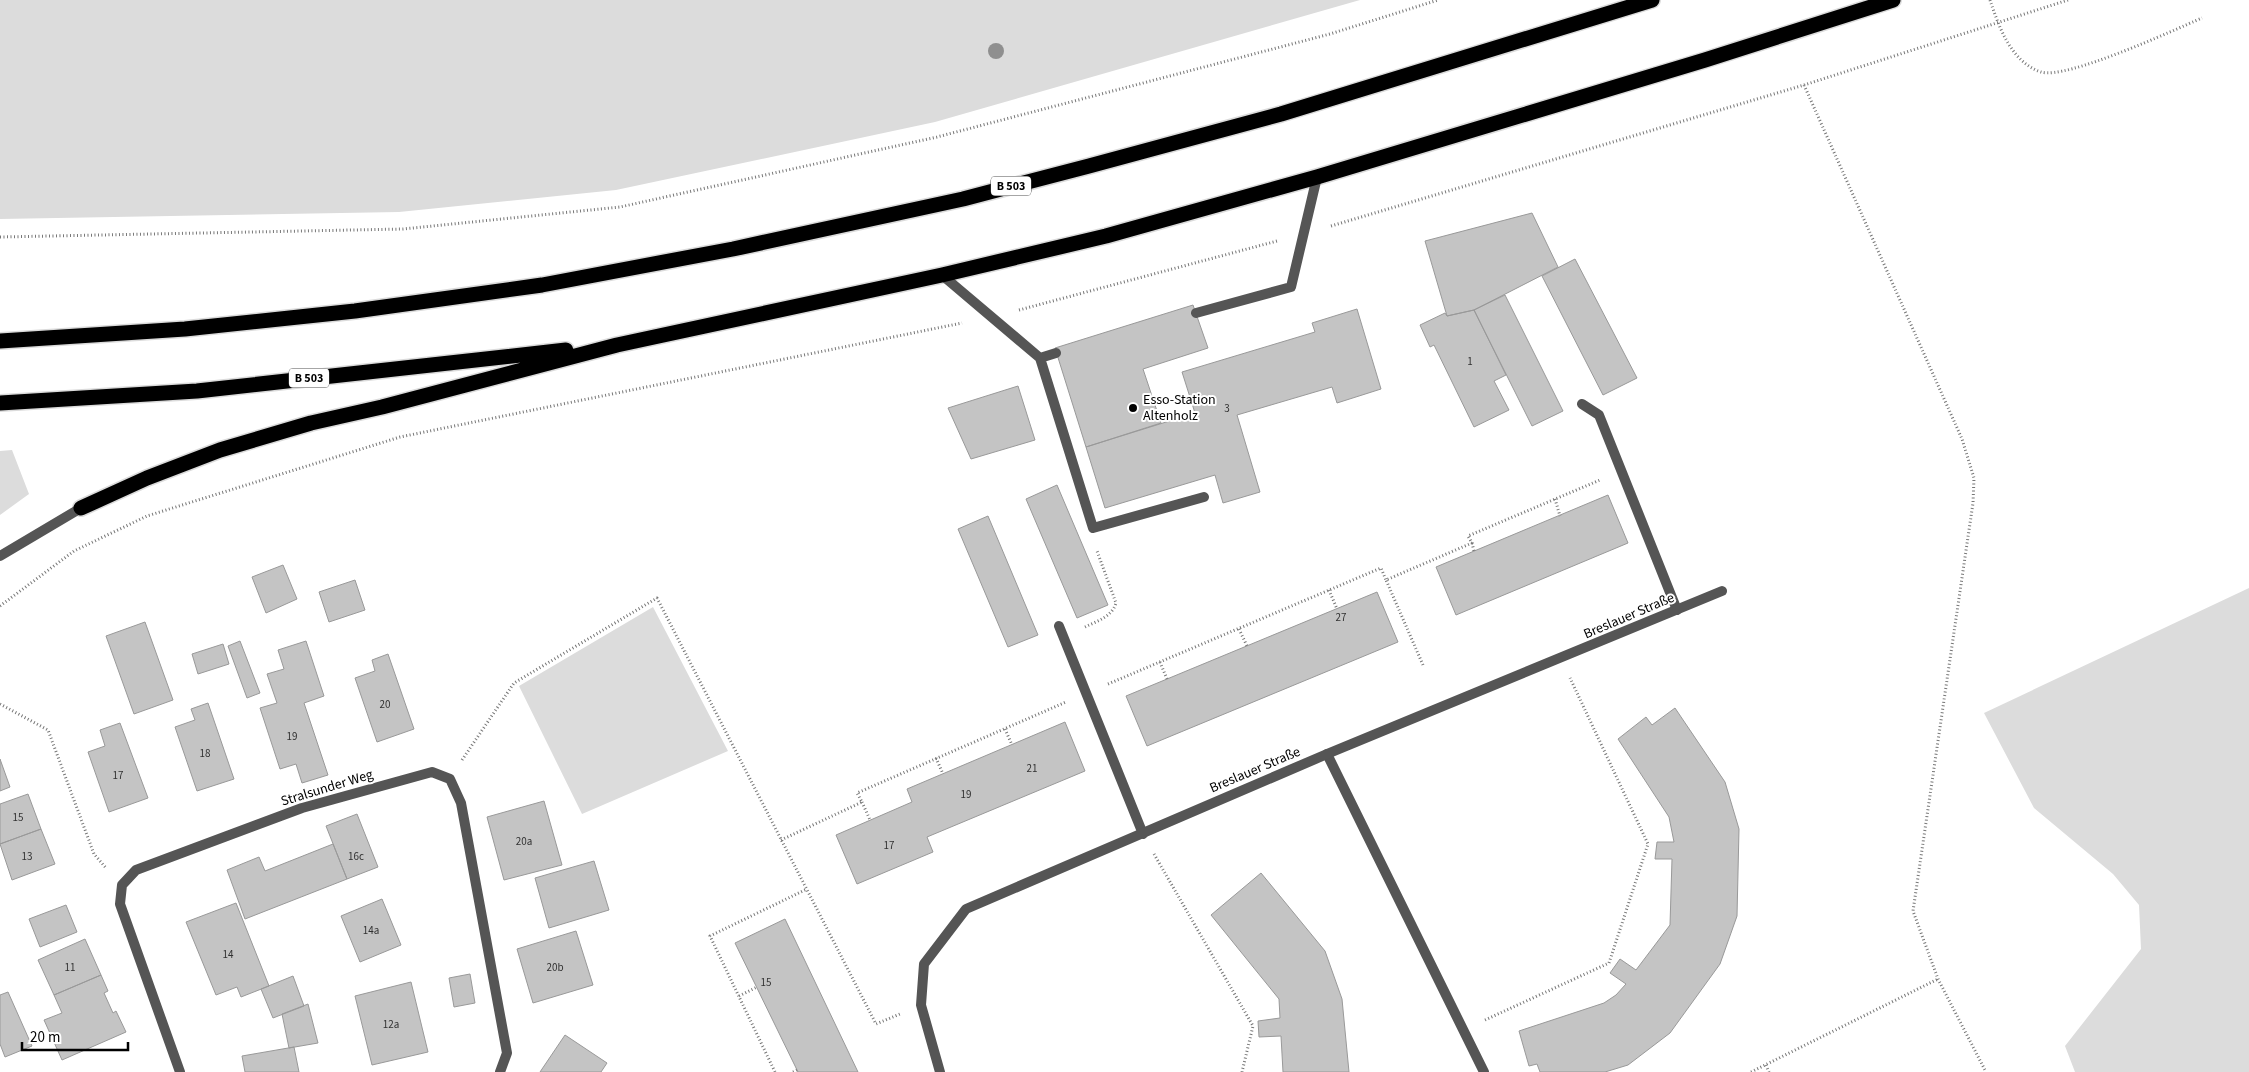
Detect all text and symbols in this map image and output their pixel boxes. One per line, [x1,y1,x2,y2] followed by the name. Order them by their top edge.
[991,177,1031,196] road number: B 503
[1467,354,1473,369] house number: 1
[289,368,329,388] road number: B 503
[1143,390,1216,426] place label: Esso-Station Altenholz
[1224,401,1230,416] house number: 3
[1127,402,1139,414] marker: Esso-Station Altenholz
[1580,588,1678,644] street label: Breslauer Straße
[1336,610,1346,625] house number: 27
[380,697,390,712] house number: 20
[287,729,297,744] house number: 19
[1206,742,1304,798] street label: Breslauer Straße
[200,746,211,761] house number: 18
[1027,761,1037,776] house number: 21
[278,764,376,812] street label: Stralsunder Weg
[113,768,123,783] house number: 17
[961,787,971,802] house number: 19
[13,810,23,825] house number: 15
[516,834,532,849] house number: 20a
[884,838,894,853] house number: 17
[22,849,32,864] house number: 13
[348,849,364,864] house number: 16c
[363,923,379,938] house number: 14a
[223,947,234,962] house number: 14
[65,960,75,975] house number: 11
[546,960,564,975] house number: 20b
[761,975,771,990] house number: 15
[383,1017,399,1032] house number: 12a
[22,1020,129,1052] scale bar
[30,1027,60,1048] text: 20 m

